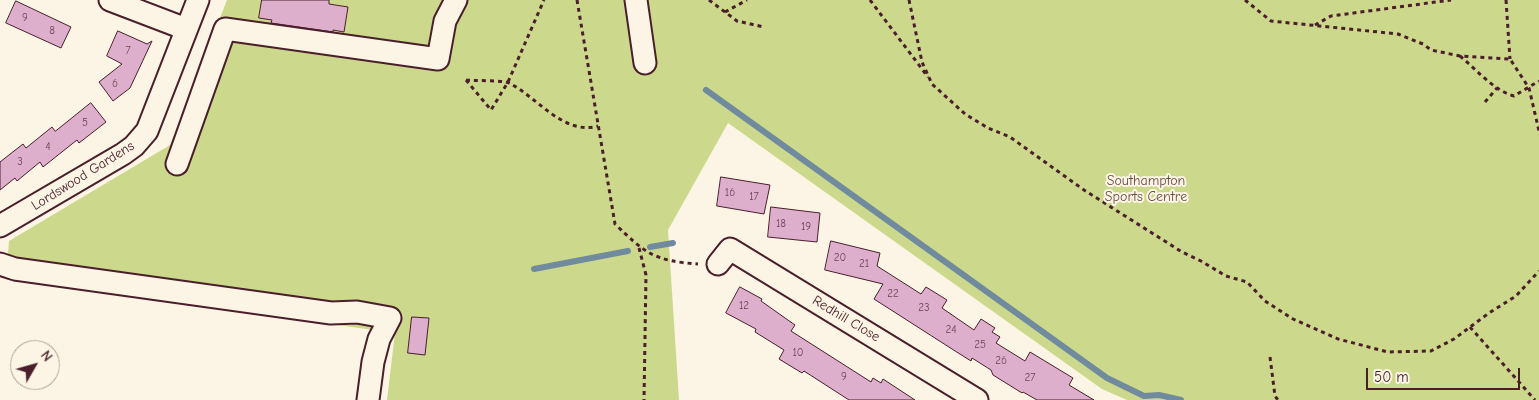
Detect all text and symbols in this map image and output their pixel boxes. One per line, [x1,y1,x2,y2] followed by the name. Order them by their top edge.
[22,11,28,25] house number: 9
[49,24,55,38] house number: 8
[125,44,131,58] house number: 7
[112,77,118,91] house number: 6
[82,116,88,130] house number: 5
[29,138,137,214] street label: Lordswood Gardens
[45,140,51,154] house number: 4
[17,155,23,169] house number: 3
[1105,173,1187,206] park label: Southampton Sports Centre
[725,186,735,200] house number: 16
[749,190,759,204] house number: 17
[776,217,786,231] house number: 18
[801,220,811,234] house number: 19
[834,251,846,265] house number: 20
[859,257,869,271] house number: 21
[887,287,899,301] house number: 22
[809,292,883,346] street label: Redhill Close
[739,299,749,313] house number: 12
[918,301,930,315] house number: 23
[945,323,957,337] house number: 24
[974,338,986,352] house number: 25
[10,340,60,390] north arrow
[792,346,804,360] house number: 10
[37,347,56,365] text: N
[995,354,1007,368] house number: 26
[1369,358,1523,390] scale bar
[1374,368,1409,386] text: 50 m
[841,370,847,384] house number: 9
[1025,371,1035,385] house number: 27

